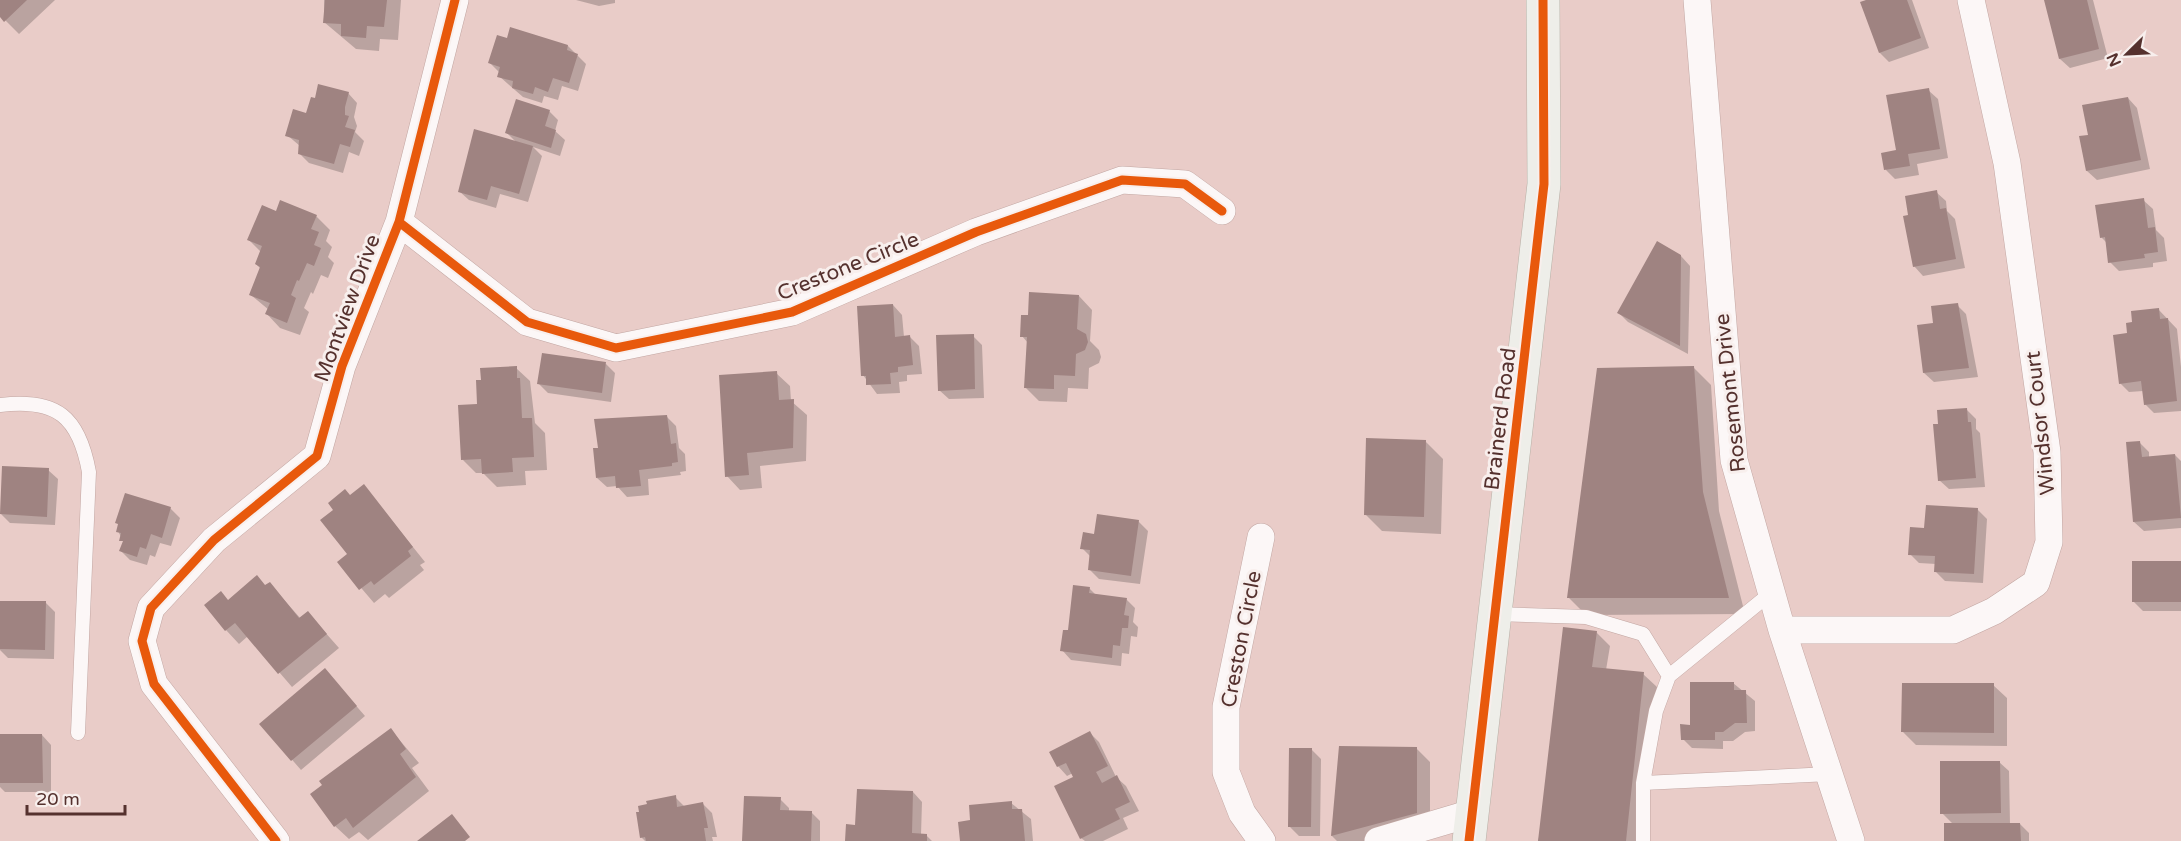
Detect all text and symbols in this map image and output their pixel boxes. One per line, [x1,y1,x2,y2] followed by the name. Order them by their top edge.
[2097,24,2157,84] north arrow
[2102,50,2126,70] text: N
[774,227,923,306] street label: Crestone Circle
[309,231,386,385] street label: Montview Drive
[1710,312,1751,474] street label: Rosemont Drive
[1479,346,1522,492] street label: Brainerd Road
[2021,350,2060,496] street label: Windsor Court
[1216,568,1267,710] street label: Creston Circle
[27,778,124,816] scale bar
[36,788,80,810] text: 20 m

